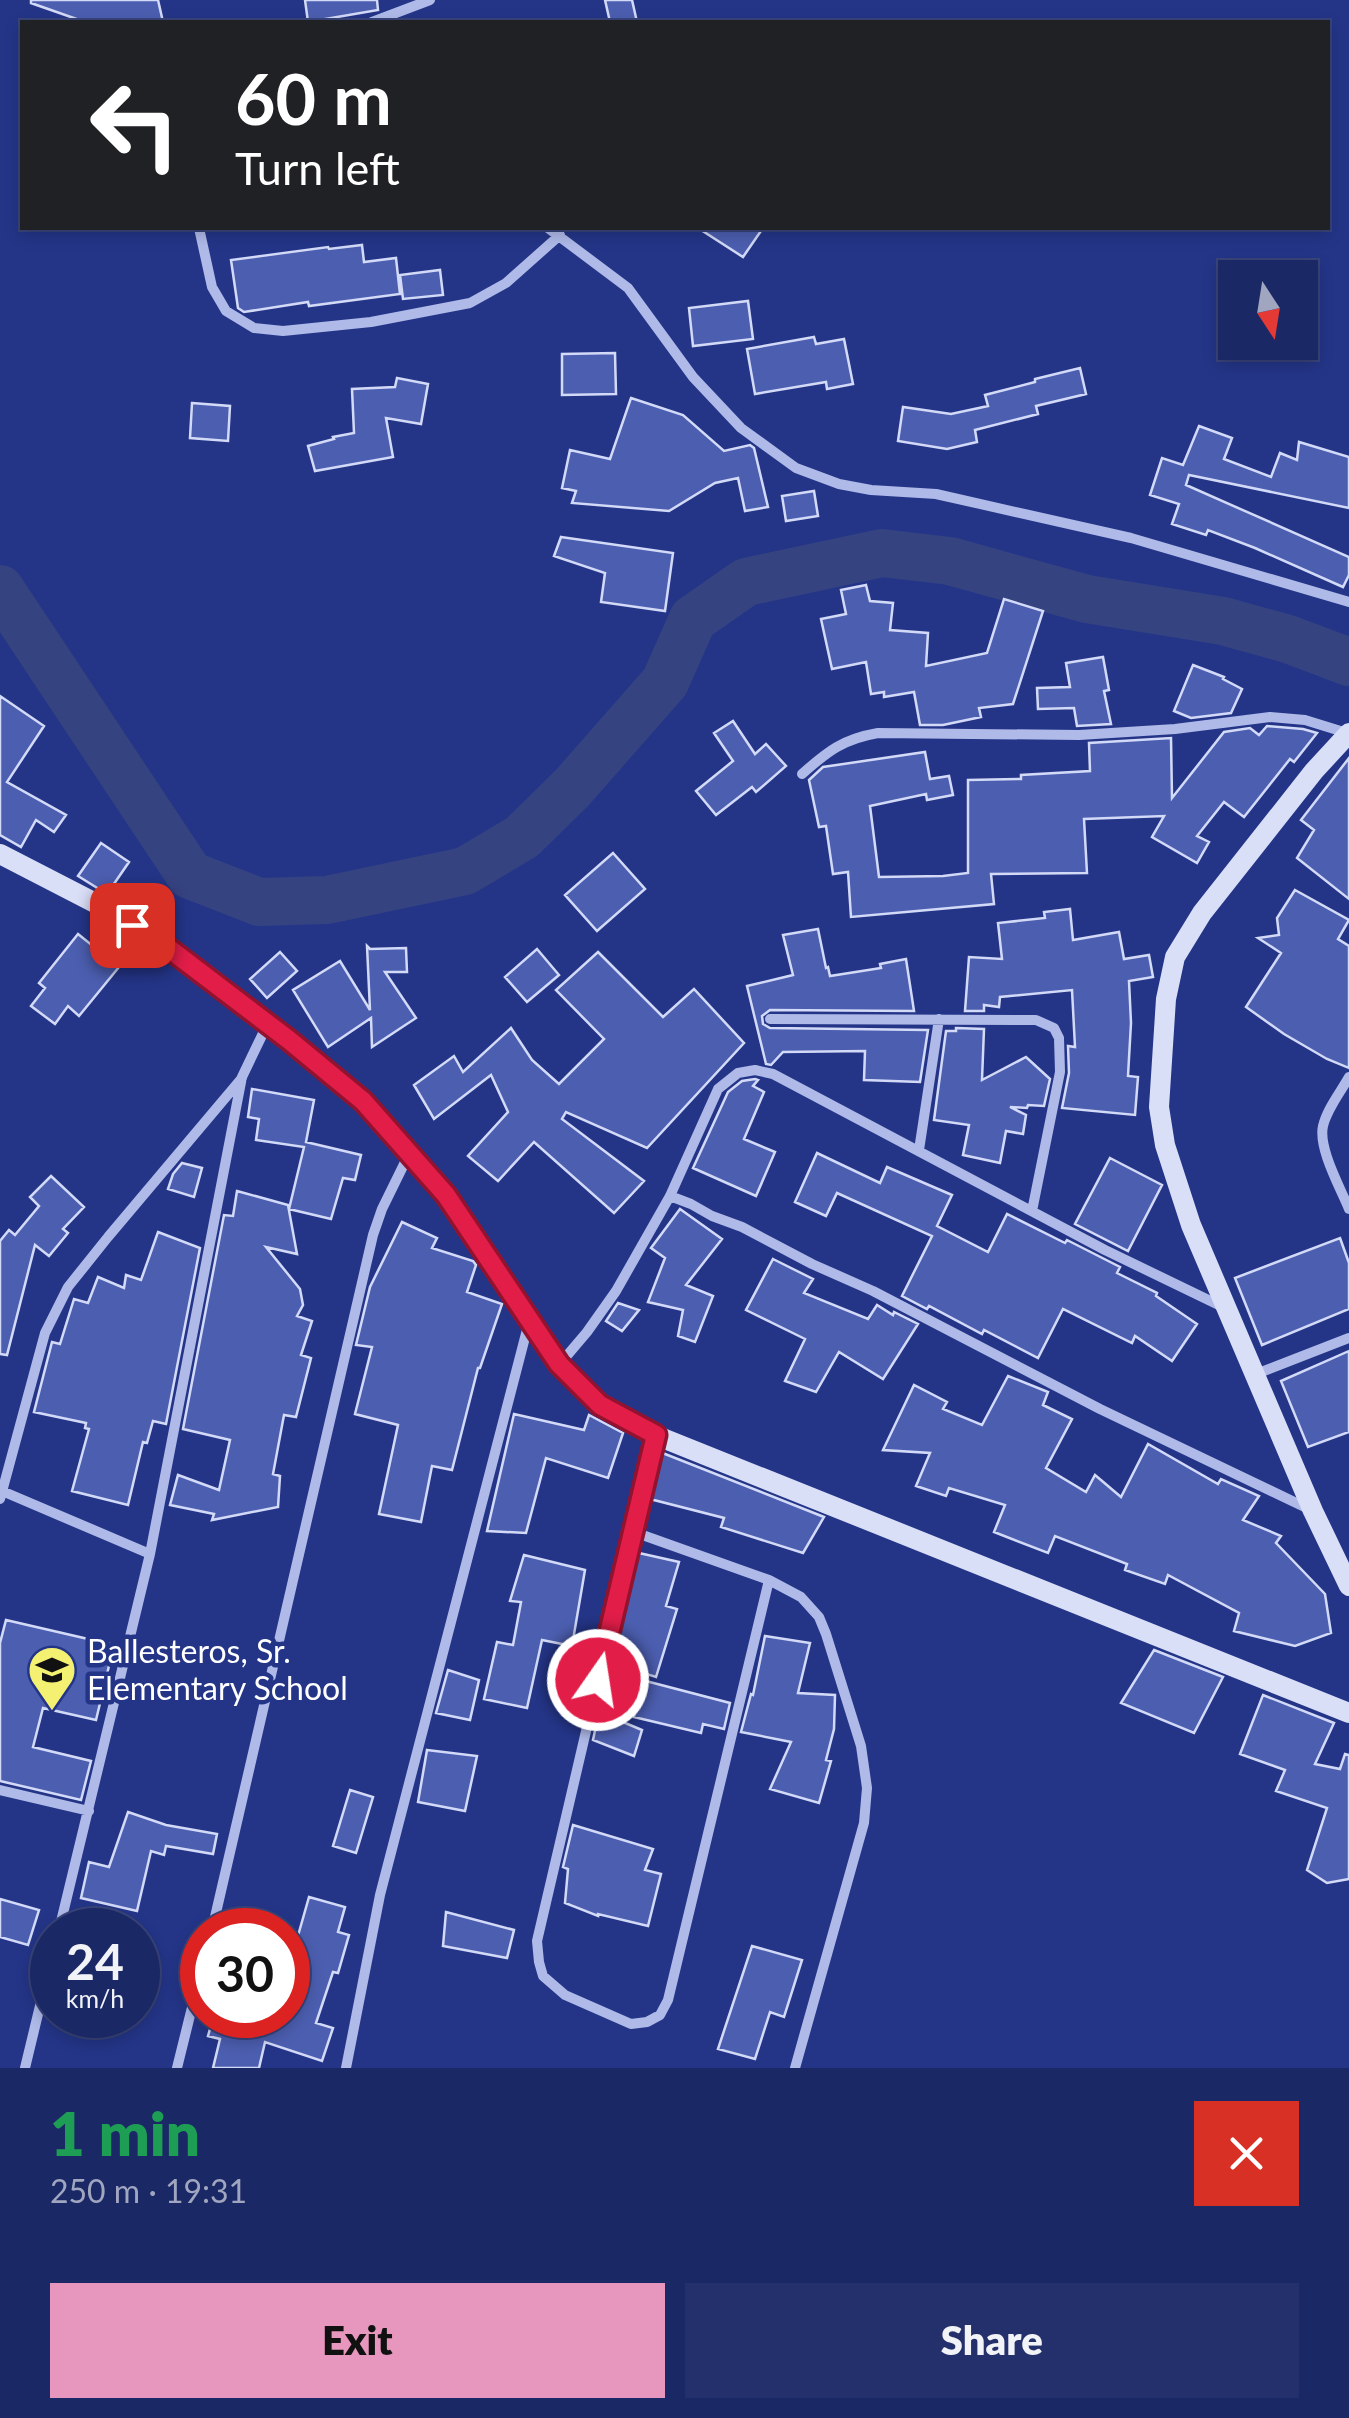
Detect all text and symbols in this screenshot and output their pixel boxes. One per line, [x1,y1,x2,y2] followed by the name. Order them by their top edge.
[235,56,392,140] text: 60 m
[70,60,200,190] icon: left
[235,141,400,195] text: Turn left
[1218,260,1318,360] north arrow
[1218,260,1318,360] map controls
[90,883,175,968] pin
[105,898,160,953] icon: arrive
[546,1628,650,1732] position arrow
[87,1631,348,1707] place label: Ballesteros, Sr. Elementary School
[26,1644,78,1712] school or university icon: Ballesteros, Sr. Elementary School
[180,1908,310,2038] speed limit sign: 30
[66,1931,124,1991] text: 24
[66,1983,124,2013] text: km/h
[50,2097,200,2169] text: 1 min
[1194,2101,1299,2206] button: close
[50,2171,247,2210] text: 250 m · 19:31
[50,2283,665,2398] button: Exit
[685,2283,1299,2398] button: Share

